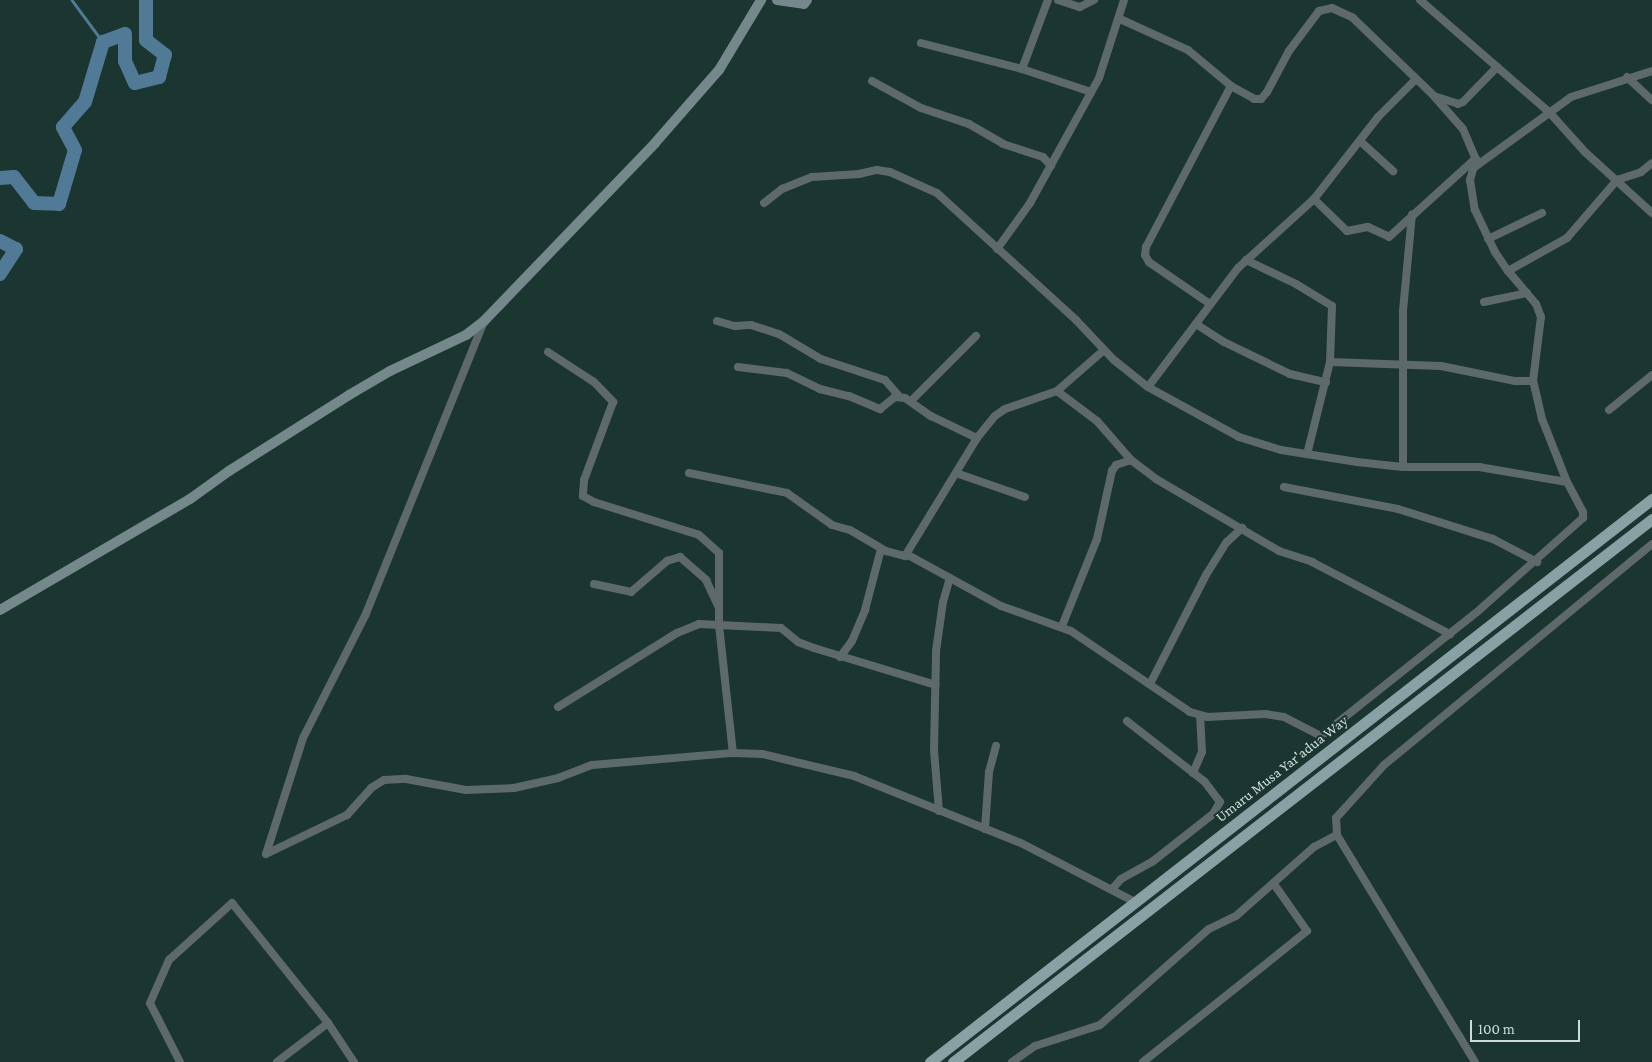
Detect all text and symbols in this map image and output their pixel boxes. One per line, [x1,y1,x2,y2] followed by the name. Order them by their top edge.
[1212,712,1352,826] street label: Umaru Musa Yar'adua Way
[1472,1010,1582,1042] scale bar
[1478,1021,1515,1037] text: 100 m

